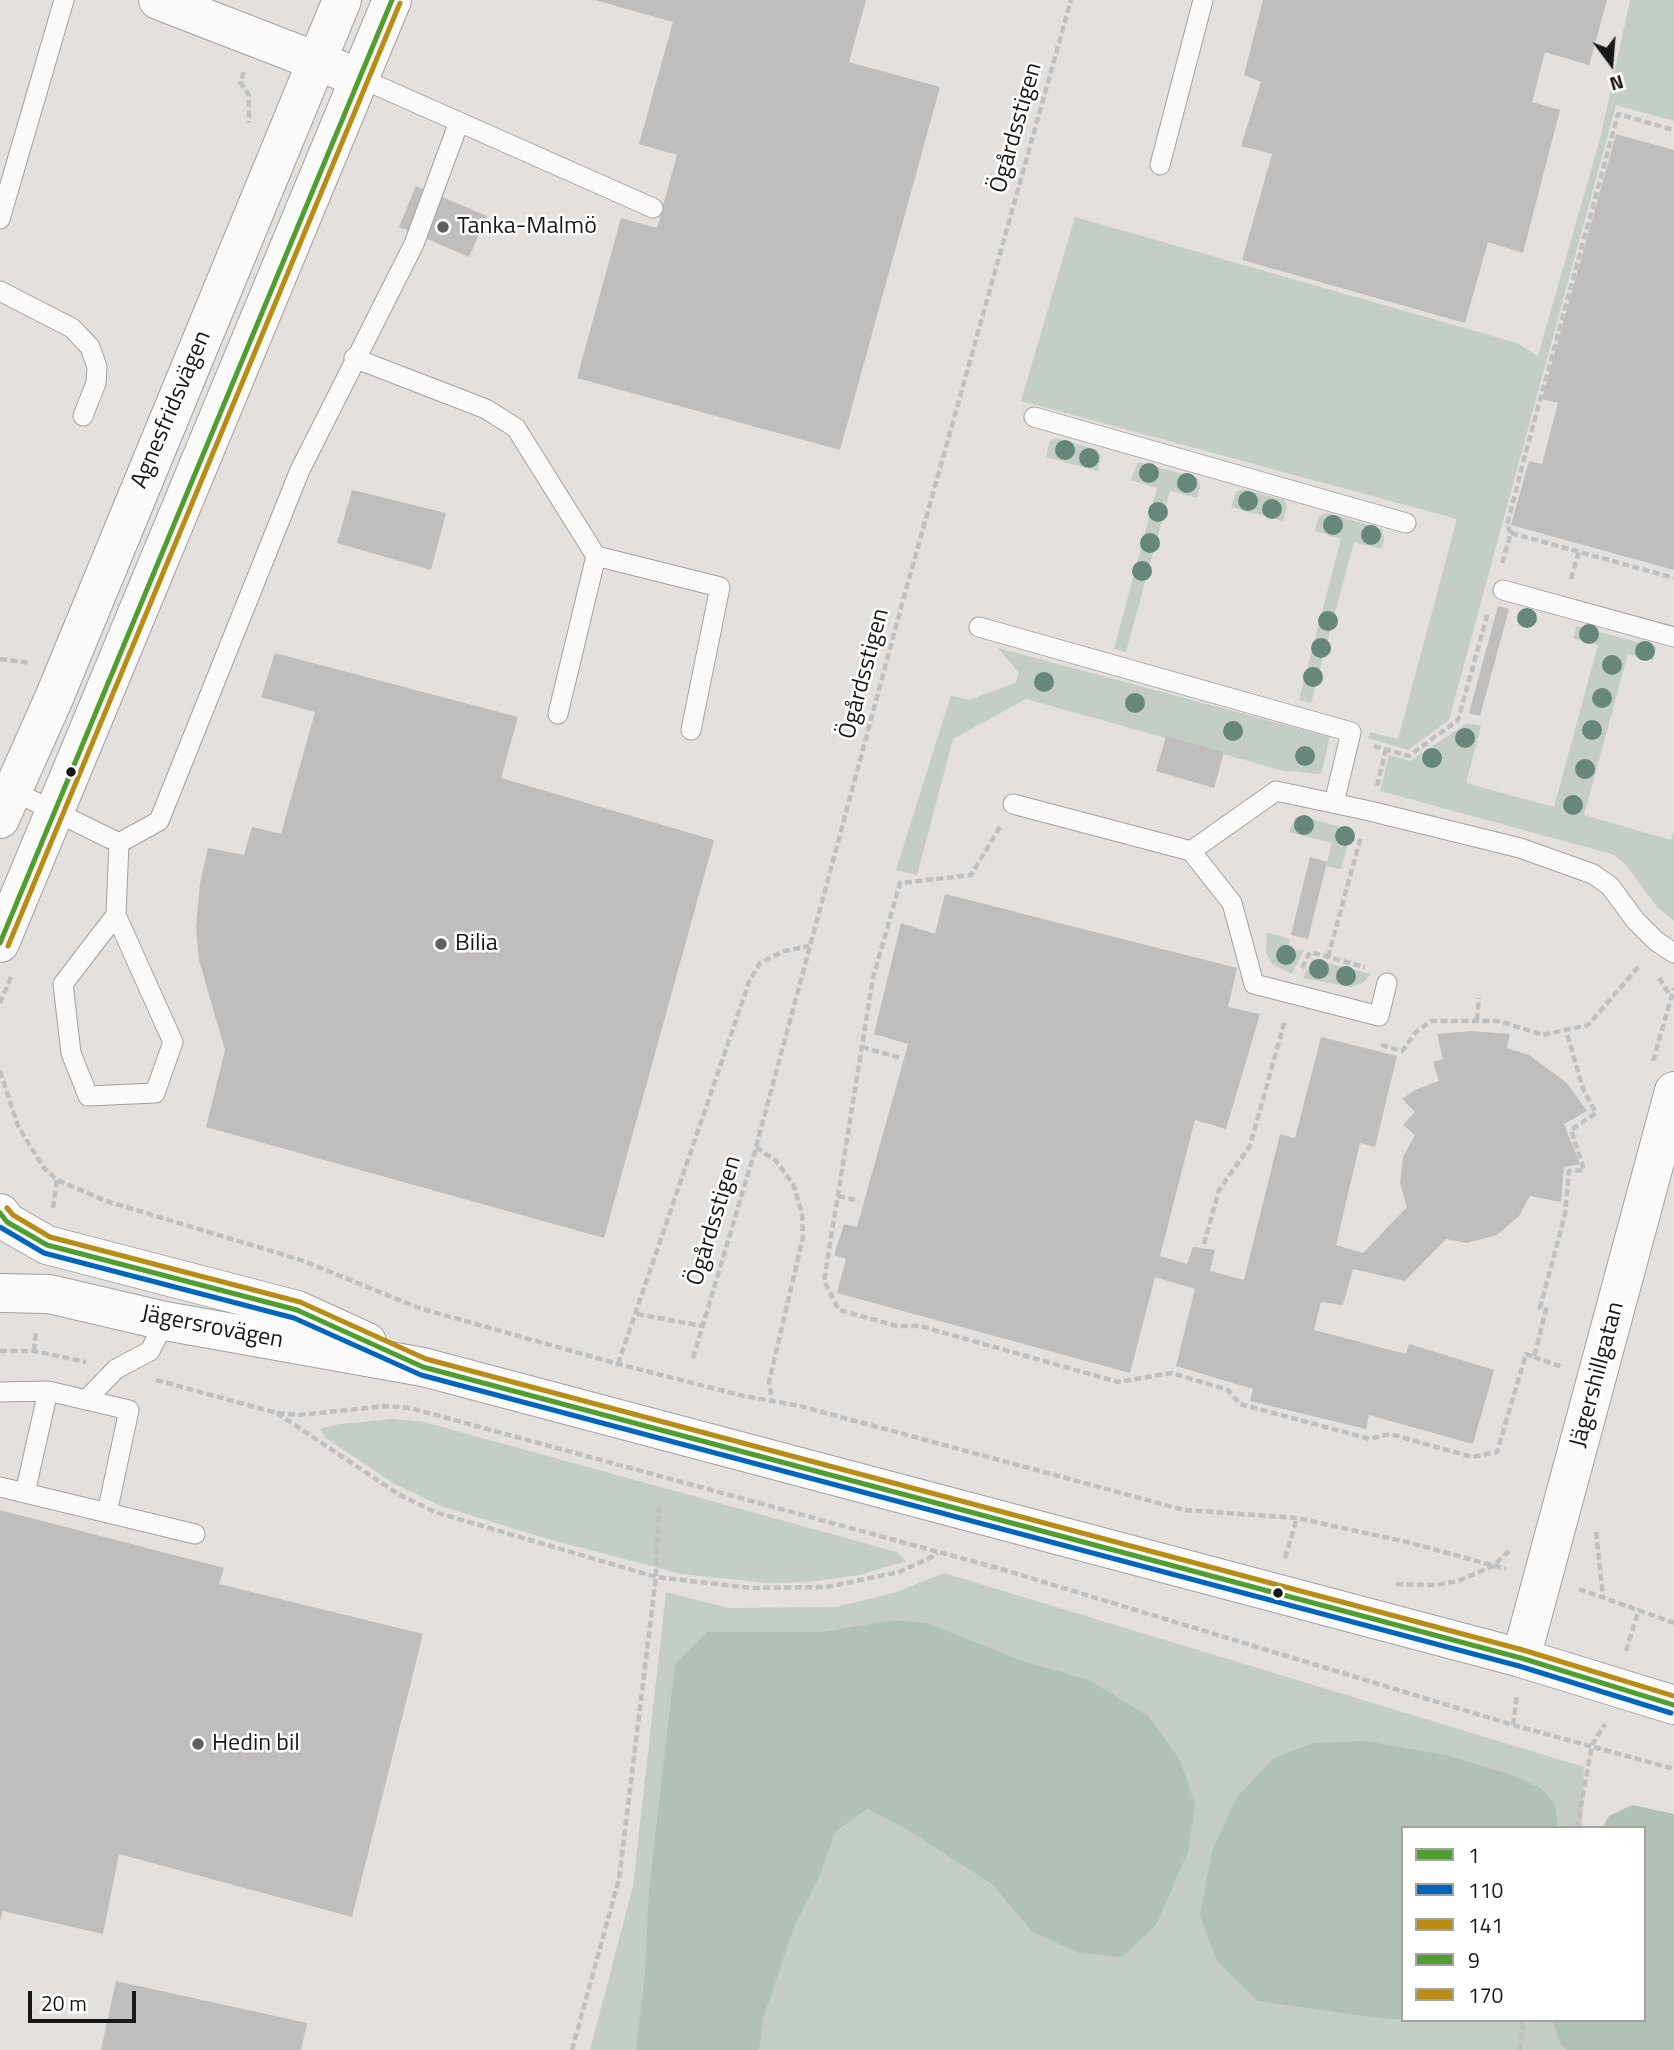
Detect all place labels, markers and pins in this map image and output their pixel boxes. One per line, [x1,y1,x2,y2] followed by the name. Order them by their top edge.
[457,213,597,241] place label: Tanka-Malmö
[435,219,451,235] marker: Tanka-Malmö
[64,765,78,779] unlabelled marker
[455,930,498,958] place label: Bilia
[433,936,449,952] marker: Bilia
[1271,1586,1285,1600] unlabelled marker
[212,1730,300,1758] place label: Hedin bil
[190,1736,206,1752] marker: Hedin bil

